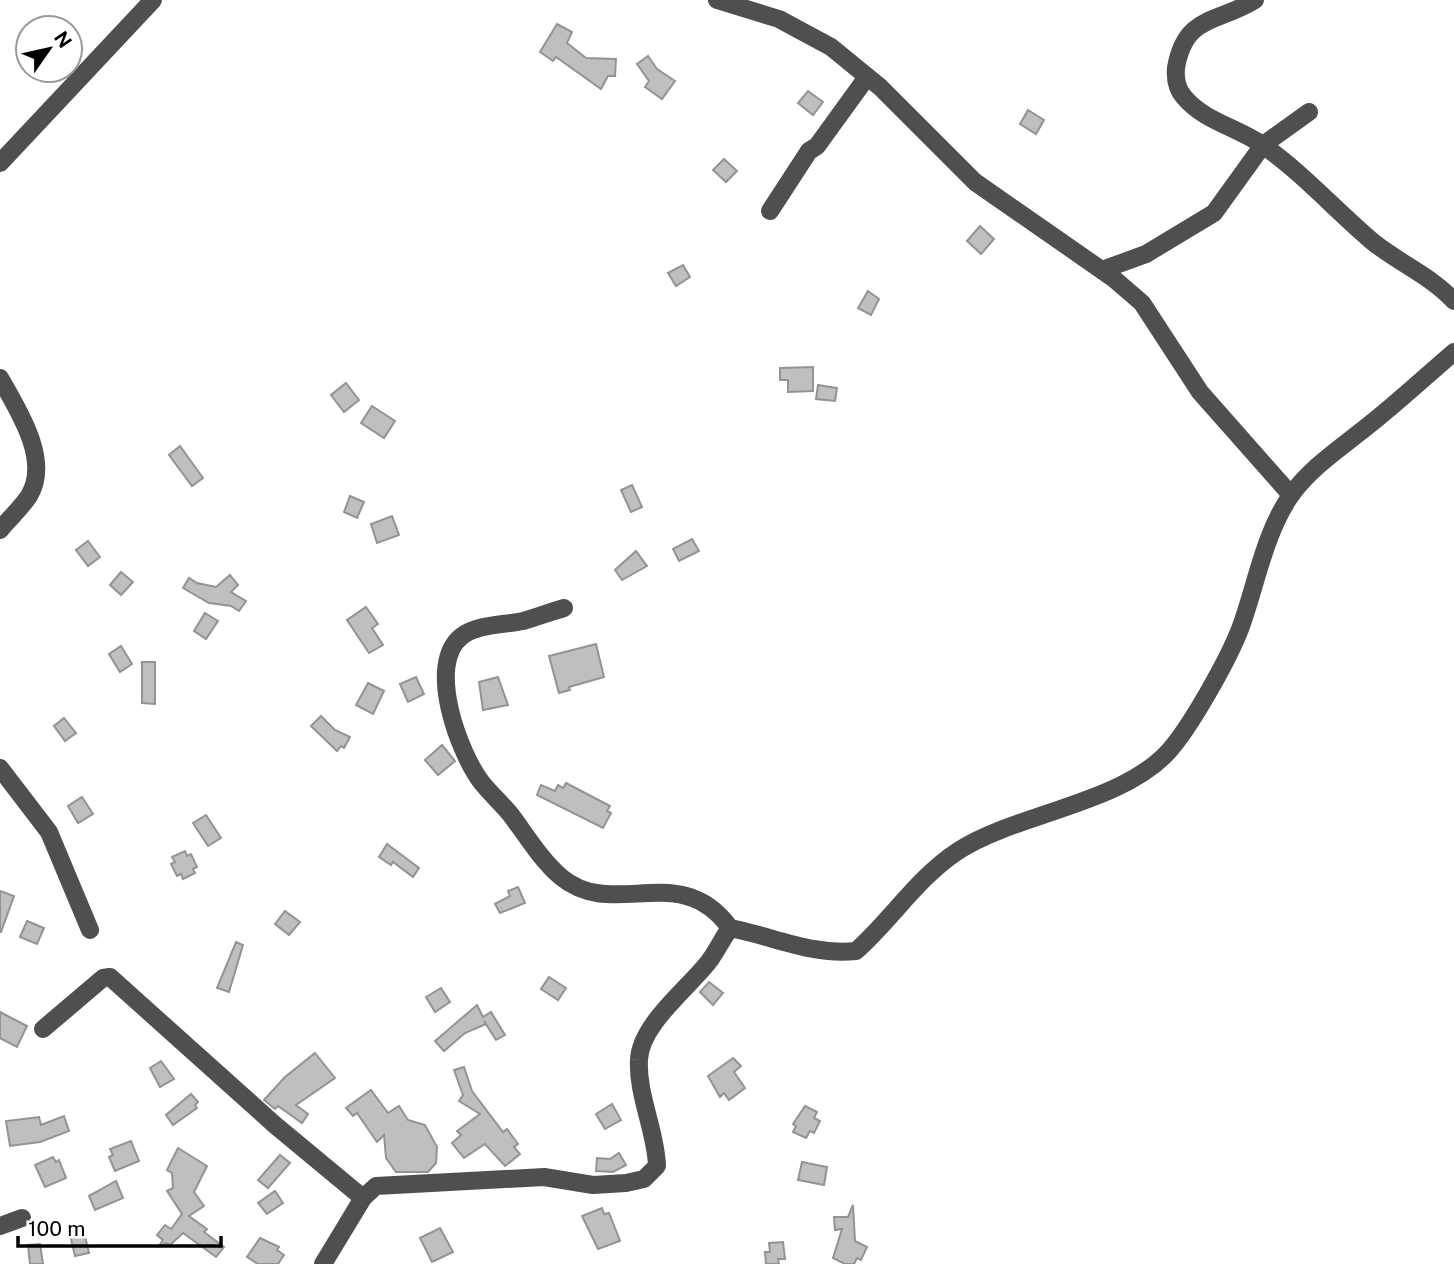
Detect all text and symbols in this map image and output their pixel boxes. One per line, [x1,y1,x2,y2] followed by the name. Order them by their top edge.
[14,14,84,84] north arrow
[50,27,76,52] text: N
[18,1204,220,1248] scale bar
[28,1216,85,1241] text: 100 m

